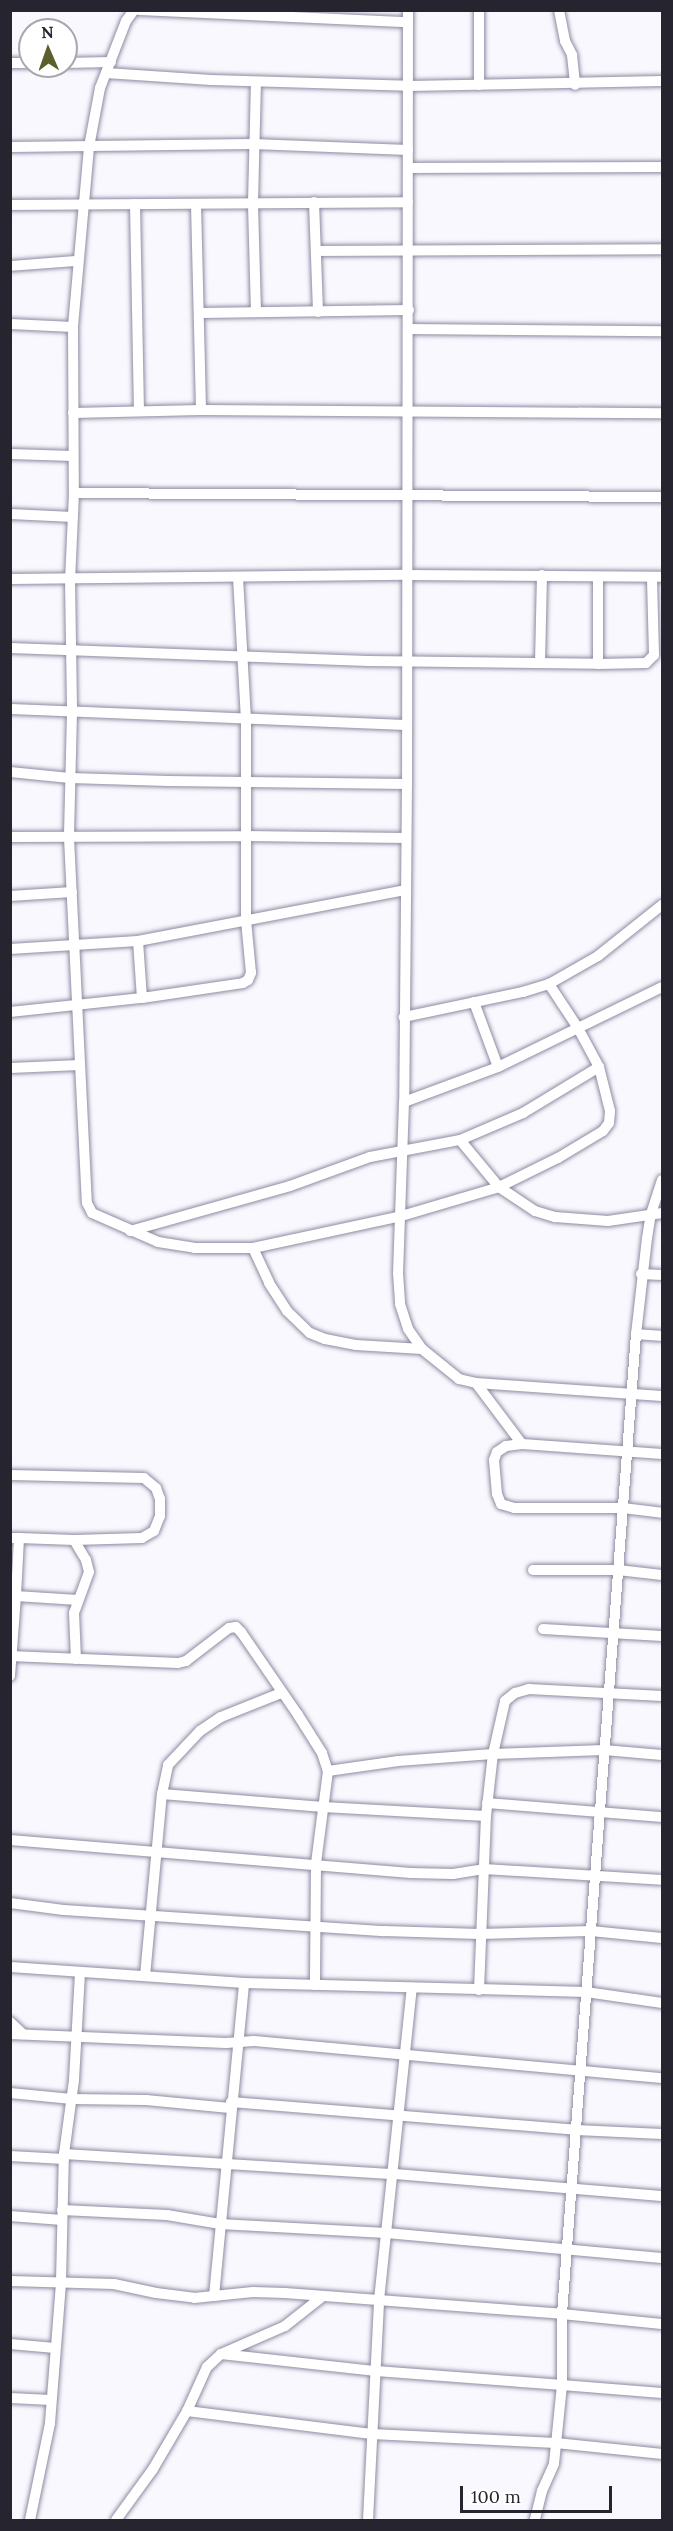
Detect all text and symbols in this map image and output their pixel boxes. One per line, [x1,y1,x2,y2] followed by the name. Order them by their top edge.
[18,18,78,78] north arrow
[41,22,54,42] text: N
[463,2474,614,2512] scale bar
[471,2485,521,2508] text: 100 m

